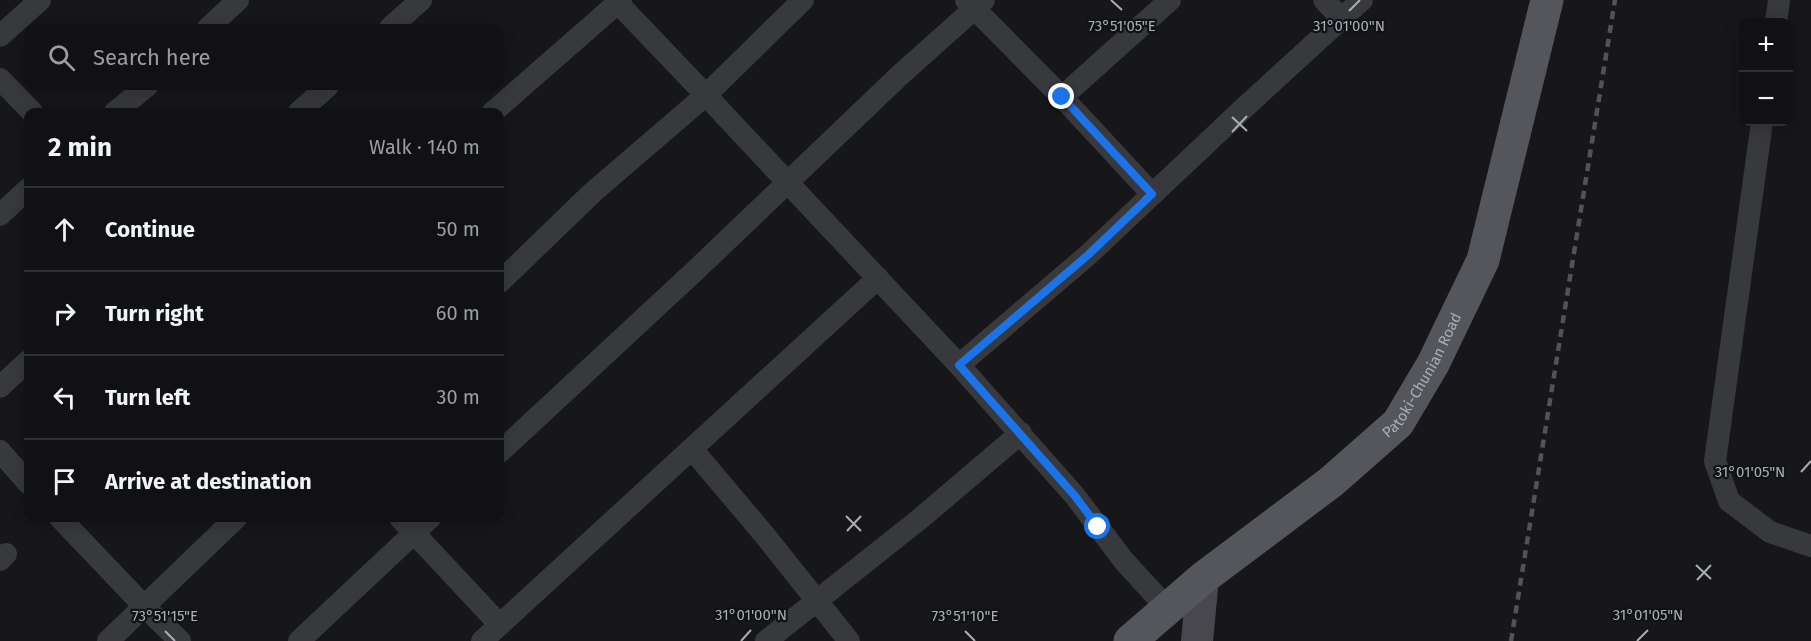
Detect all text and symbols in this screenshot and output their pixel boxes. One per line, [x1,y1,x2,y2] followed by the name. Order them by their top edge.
[1088,17,1156,35] text: 73°51'05"E
[1313,17,1385,35] text: 31°01'00"N
[1739,18,1793,126] map controls
[1739,18,1793,72] button: +
[24,24,504,90] search box
[45,41,78,74] icon: search
[93,44,211,71] text: Search here
[1739,72,1793,126] button: −
[1048,83,1074,109] route end
[48,132,112,163] text: 2 min
[369,135,480,159] text: Walk · 140 m
[48,213,81,246] icon: ahead
[105,216,195,243] text: Continue
[436,217,480,241] text: 50 m
[48,297,81,330] icon: right
[105,300,204,327] text: Turn right
[436,301,480,325] text: 60 m
[1379,310,1465,442] street label: Patoki-Chunian Road
[48,381,81,414] icon: left
[105,384,190,411] text: Turn left
[436,385,480,409] text: 30 m
[1715,463,1785,481] text: 31°01'05"N
[48,465,81,498] icon: arrive
[105,468,312,495] text: Arrive at destination
[1084,513,1110,539] route start
[715,606,787,624] text: 31°01'00"N
[1613,606,1683,624] text: 31°01'05"N
[132,607,198,625] text: 73°51'15"E
[931,607,999,625] text: 73°51'10"E

